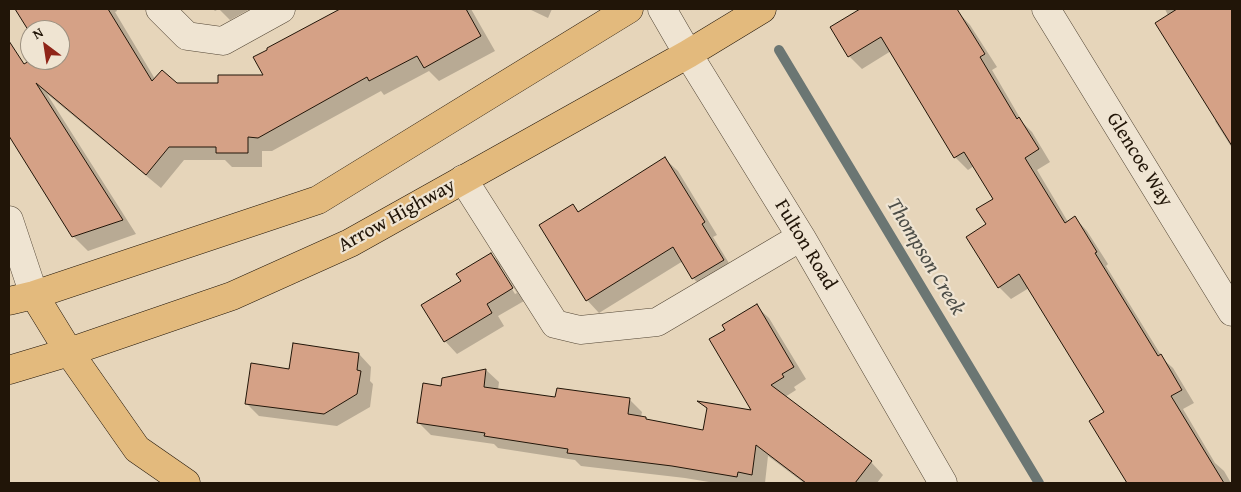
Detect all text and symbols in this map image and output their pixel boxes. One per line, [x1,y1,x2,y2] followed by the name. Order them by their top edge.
[20,20,70,70] north arrow
[29,22,47,44] text: N
[1101,108,1177,212] street label: Glencoe Way
[334,174,460,258] street label: Arrow Highway
[880,194,970,320] water label: Thompson Creek
[769,196,841,294] street label: Fulton Road

